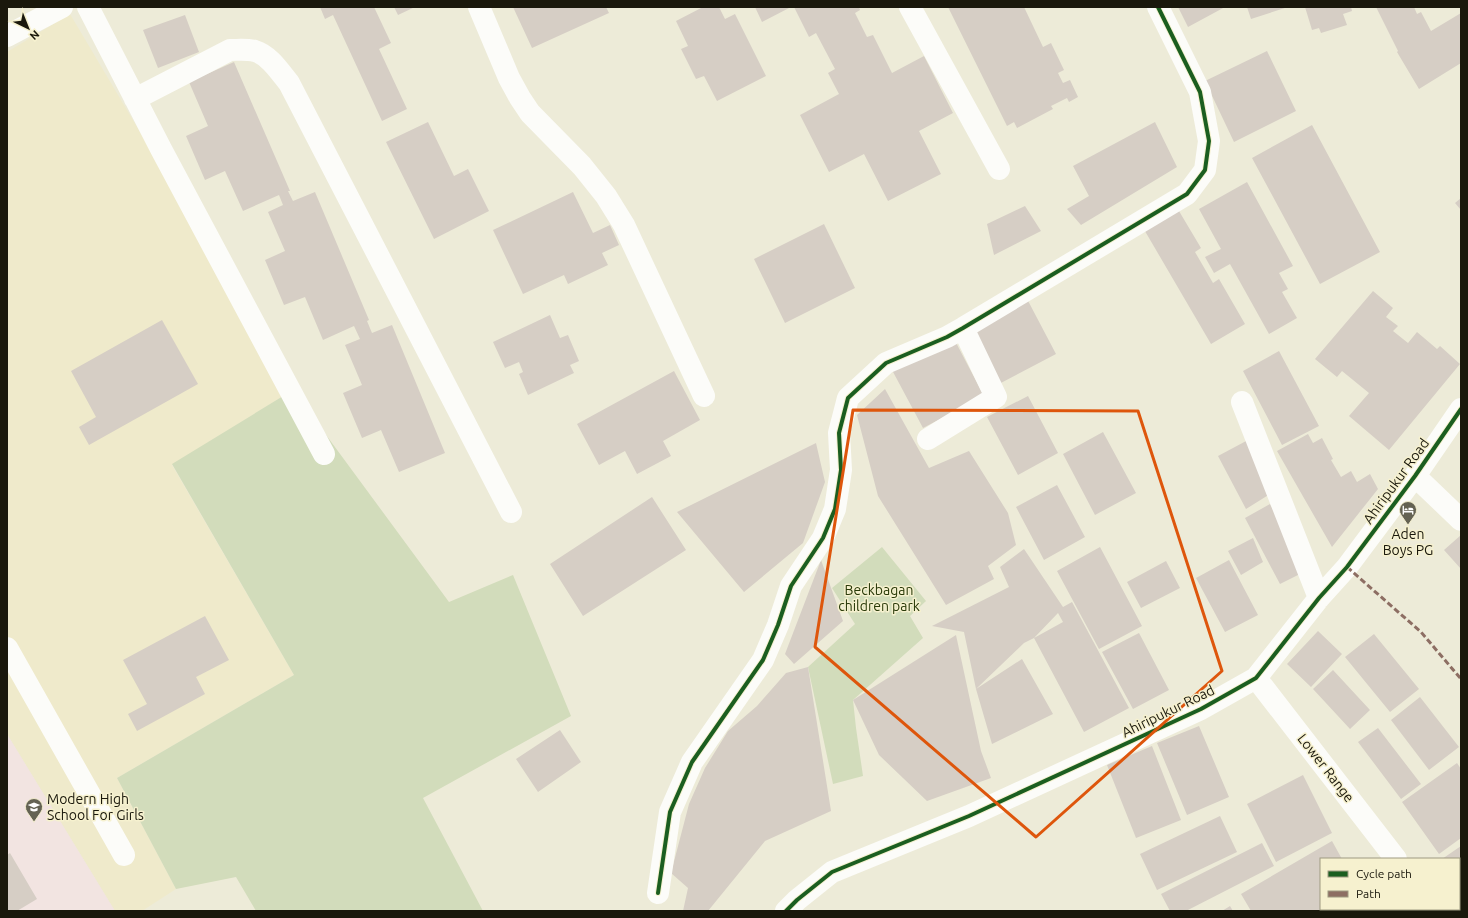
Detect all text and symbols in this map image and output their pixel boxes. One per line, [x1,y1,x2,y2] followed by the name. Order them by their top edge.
[8,8,48,48] north arrow
[28,28,42,43] text: N
[1360,435,1432,527] street label: Ahiripukur Road
[1398,500,1418,525] hotel icon: Aden Boys PG
[1383,526,1433,558] place label: Aden Boys PG
[838,582,920,614] park label: Beckbagan children park
[1119,682,1217,740] street label: Ahiripukur Road
[1294,731,1358,805] street label: Lower Range
[47,791,144,823] place label: Modern High School For Girls
[24,797,44,822] school or university icon: Modern High School For Girls
[1320,858,1460,910] legend
[1356,867,1412,880] text: Cycle path
[1356,887,1381,900] text: Path

